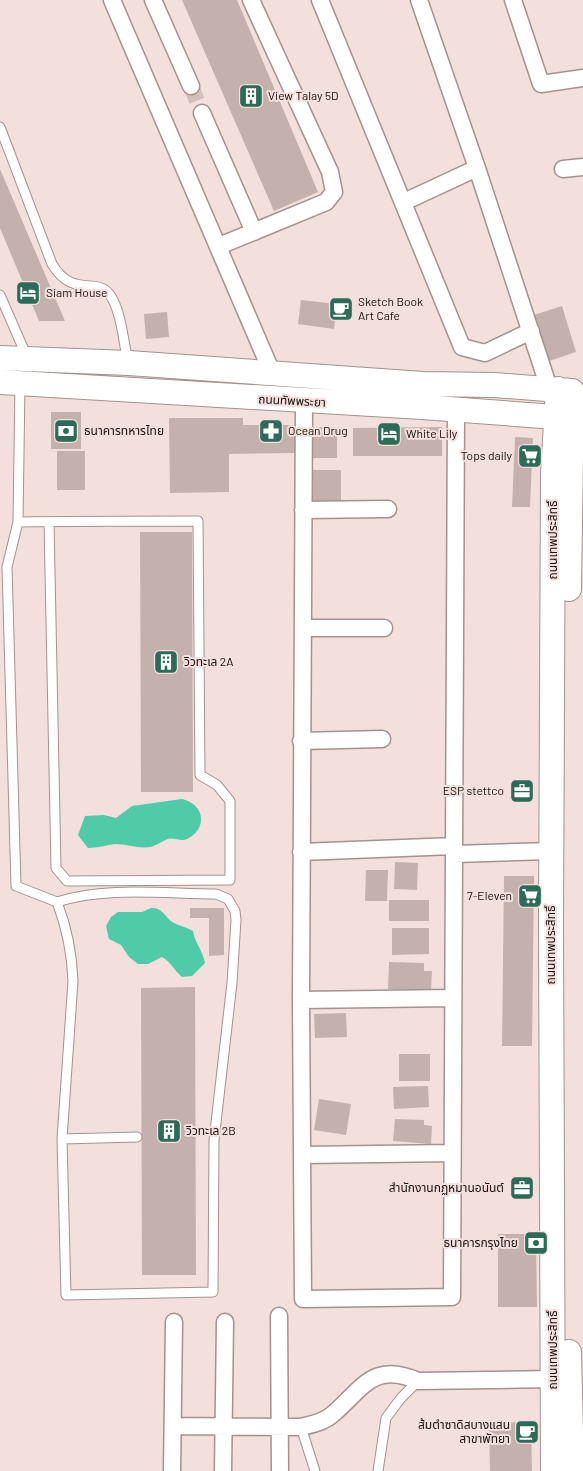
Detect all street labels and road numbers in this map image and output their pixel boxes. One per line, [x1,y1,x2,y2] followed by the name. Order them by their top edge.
[258,391,326,409] street label: ถนนทัพพระยา
[545,500,559,580] street label: ถนนเทพประสิทธิ์
[543,905,557,985] street label: ถนนเทพประสิทธิ์
[545,1310,559,1390] street label: ถนนเทพประสิทธิ์

